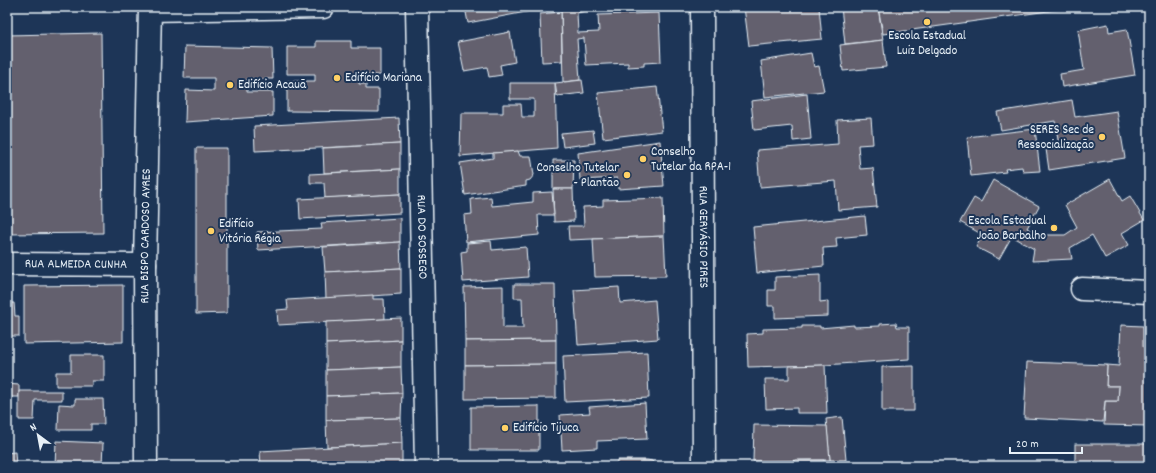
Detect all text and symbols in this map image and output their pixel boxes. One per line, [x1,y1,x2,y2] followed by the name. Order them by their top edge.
[922,17,932,27] marker: Escola Estadual Luiz Delgado
[888,27,966,61] place label: Escola Estadual Luiz Delgado
[345,69,423,88] place label: Edifício Mariana
[332,73,342,83] marker: Edifício Mariana
[238,76,307,95] place label: Edifício Acauã
[225,80,235,90] marker: Edifício Acauã
[1018,121,1094,155] place label: SERES Sec de Ressocialização
[1097,132,1107,142] marker: SERES Sec de Ressocialização
[651,143,731,177] place label: Conselho Tutelar da RPA-1
[638,154,648,164] marker: Conselho Tutelar da RPA-1
[536,159,619,193] place label: Conselho Tutelar - Plantão
[135,168,156,304] street label: RUA BISPO CARDOSO AYRES
[622,170,632,180] marker: Conselho Tutelar - Plantão
[693,186,713,289] street label: RUA GERVÁSIO PIRES
[411,195,432,279] street label: RUA DO SOSSEGO
[968,212,1046,246] place label: Escola Estadual João Barbalho
[219,215,281,249] place label: Edifício Vitória Régia
[1049,223,1059,233] marker: Escola Estadual João Barbalho
[206,226,216,236] marker: Edifício Vitória Régia
[25,255,127,274] street label: RUA ALMEIDA CUNHA
[18,415,58,455] north arrow
[513,419,580,438] place label: Edifício Tijuca
[27,420,41,436] text: N
[500,423,510,433] marker: Edifício Tijuca
[1010,429,1082,455] scale bar
[1016,436,1039,453] text: 20 m

